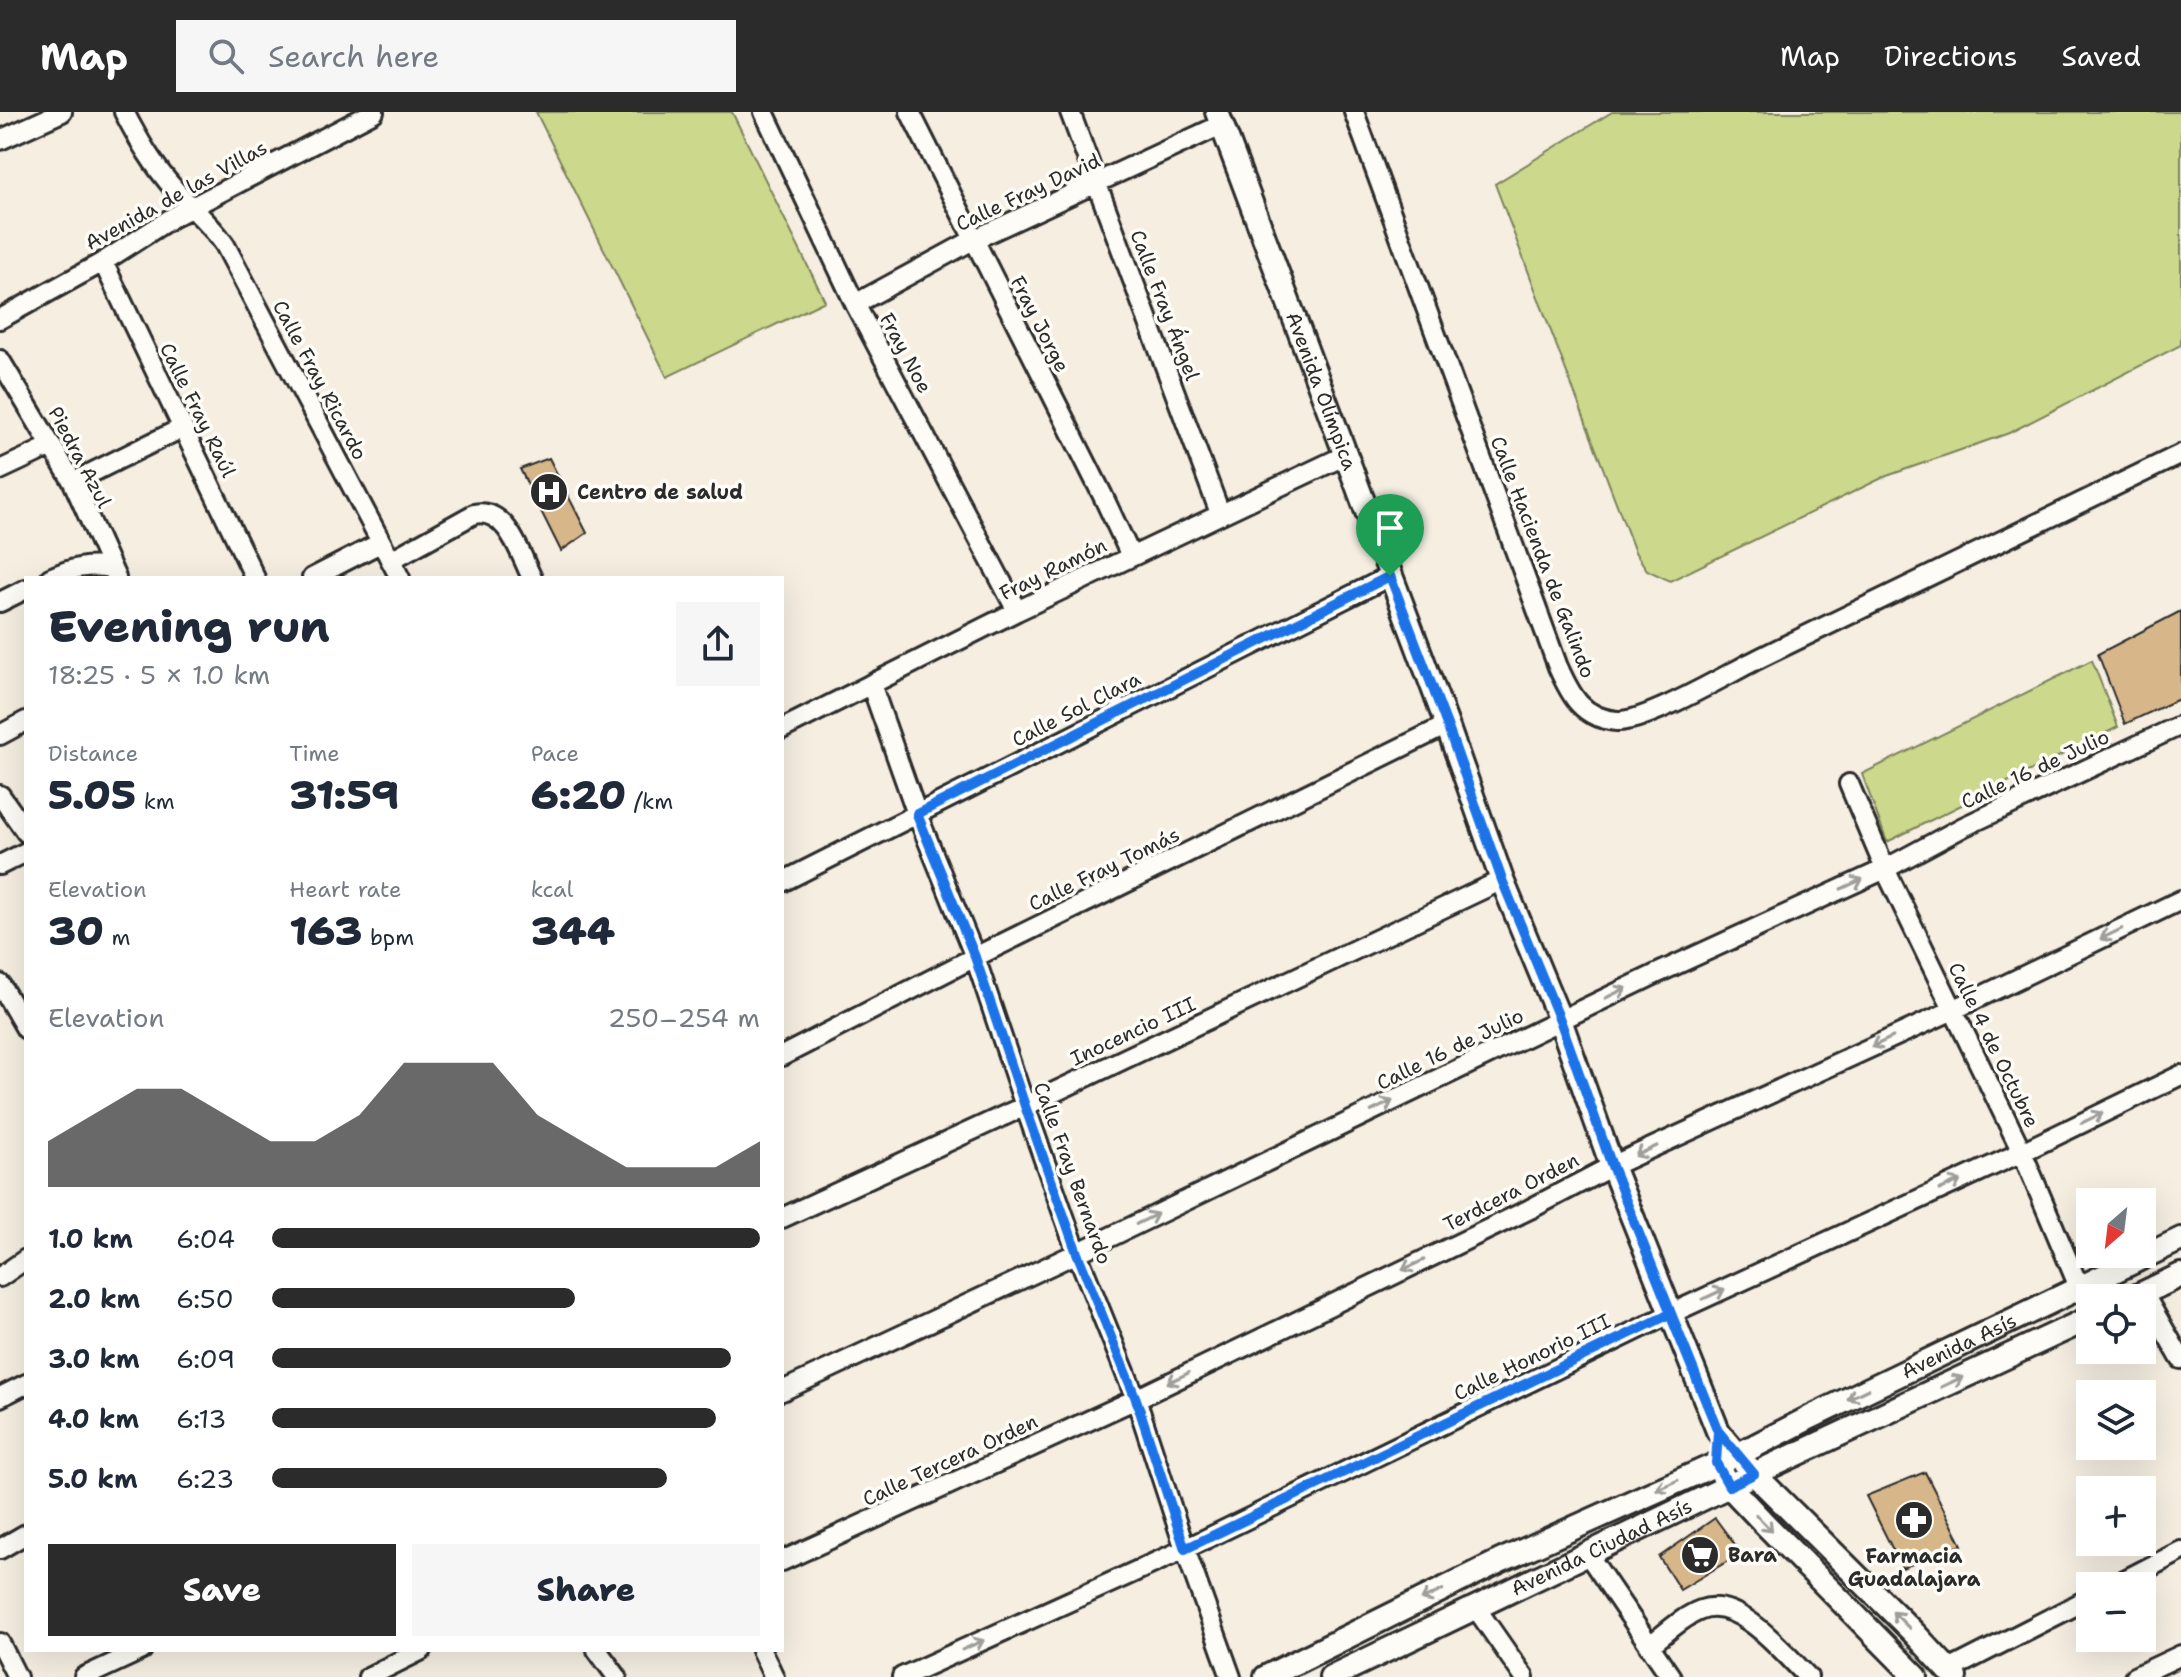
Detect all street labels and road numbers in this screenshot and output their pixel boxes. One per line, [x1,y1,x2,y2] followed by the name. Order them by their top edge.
[80,134,272,256] street label: Avenida de las Villas
[952,147,1105,237] street label: Calle Fray David
[1124,226,1206,384] street label: Calle Fray Ángel
[1005,271,1075,377] street label: Fray Jorge
[267,296,373,464] street label: Calle Fray Ricardo
[874,308,938,398] street label: Fray Noe
[1280,308,1363,474] street label: Avenida Olímpica
[154,338,242,482] street label: Calle Fray Raúl
[42,402,118,512] street label: Piedra Azul
[1485,432,1601,682] street label: Calle Hacienda de Galindo
[995,532,1111,606] street label: Fray Ramón
[1007,665,1145,753] street label: Calle Sol Clara
[1957,723,2113,815] street label: Calle 16 de Julio
[1024,821,1184,917] street label: Calle Fray Tomás
[1943,958,2045,1132] street label: Calle 4 de Octubre
[1066,991,1200,1071] street label: Inocencio III
[1372,1002,1528,1096] street label: Calle 16 de Julio
[1028,1078,1118,1268] street label: Calle Fray Bernardo
[1439,1147,1583,1237] street label: Terdcera Orden
[1897,1307,2020,1385] street label: Avenida Asís
[1449,1308,1615,1406] street label: Calle Honorio III
[858,1408,1042,1512] street label: Calle Tercera Orden
[1507,1493,1696,1602] street label: Avenida Ciudad Asís

